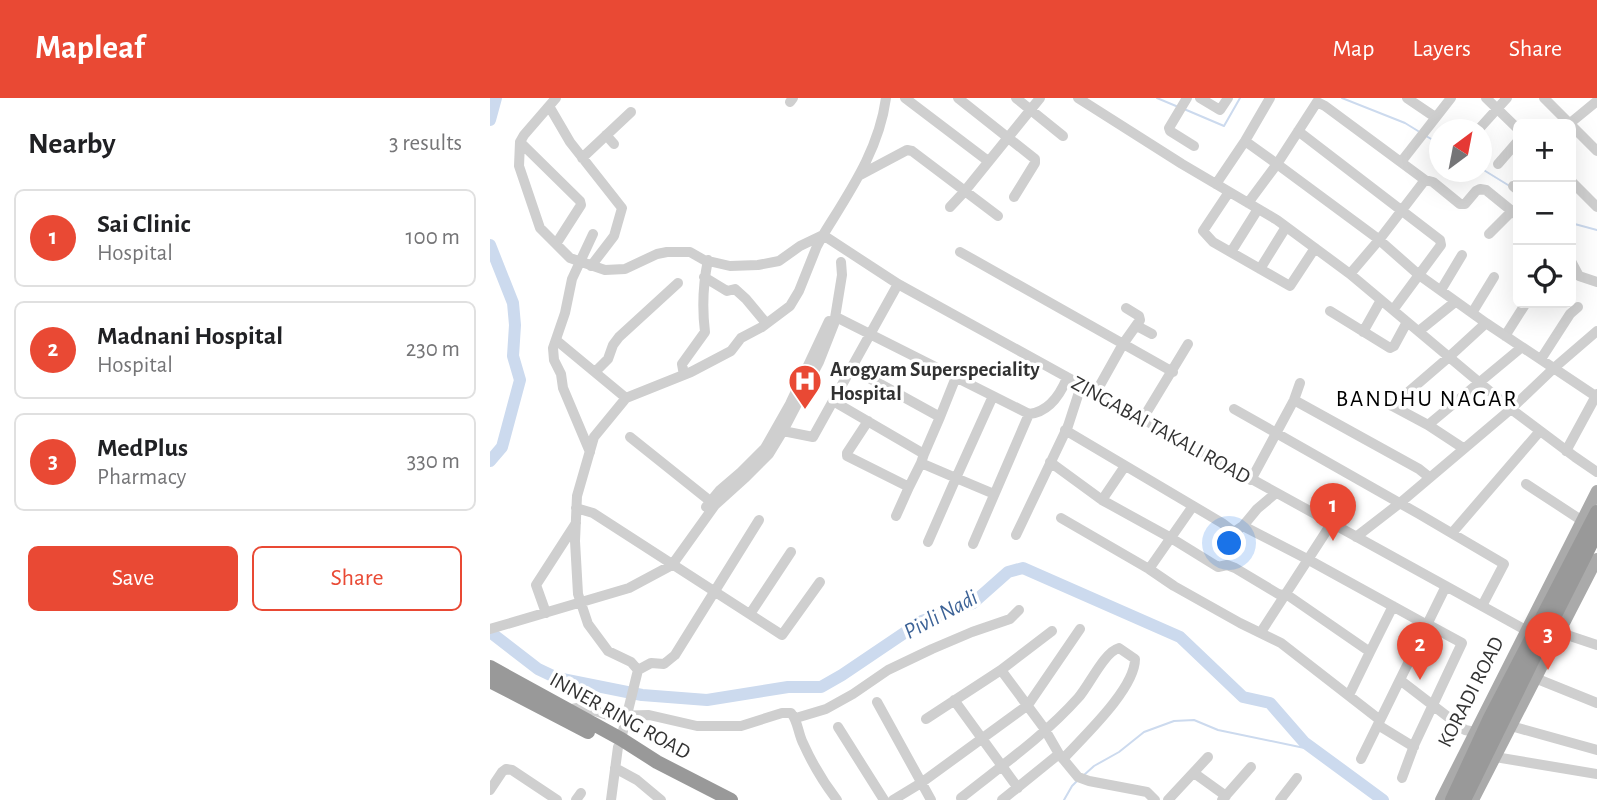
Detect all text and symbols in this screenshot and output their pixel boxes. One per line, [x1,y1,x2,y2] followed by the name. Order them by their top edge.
[35,32,145,65] text: Mapleaf
[1332,37,1374,61] text: Map
[1412,37,1471,61] text: Layers
[1509,37,1562,61] text: Share
[1429,119,1492,182] north arrow
[1513,119,1576,308] map controls
[1513,119,1576,182] button: +
[28,129,116,159] text: Nearby
[389,132,462,155] text: 3 results
[1513,182,1576,245] button: −
[97,211,190,237] text: Sai Clinic
[49,226,57,249] text: 1
[406,226,460,249] text: 100 m
[97,242,173,265] text: Hospital
[1513,245,1576,308] button: locate
[97,323,283,349] text: Madnani Hospital
[48,338,58,361] text: 2
[406,338,460,361] text: 230 m
[97,354,173,377] text: Hospital
[830,359,1040,404] place label: Arogyam Superspeciality Hospital
[786,362,824,411] hospital icon: Arogyam Superspeciality Hospital
[1068,372,1254,488] street label: ZINGABAI TAKALI ROAD
[1336,388,1518,411] district label: BANDHU NAGAR
[97,435,188,461] text: MedPlus
[48,450,58,473] text: 3
[407,450,460,473] text: 330 m
[97,466,186,489] text: Pharmacy
[1310,483,1356,541] pin: 1
[1212,526,1246,560] your location
[28,546,238,611] button: Save
[252,546,462,611] button: Share
[900,586,982,644] water label: Pivli Nadi
[1525,612,1571,670] pin: 3
[1397,622,1443,680] pin: 2
[1434,633,1508,751] street label: KORADI ROAD
[546,669,694,763] street label: INNER RING ROAD

